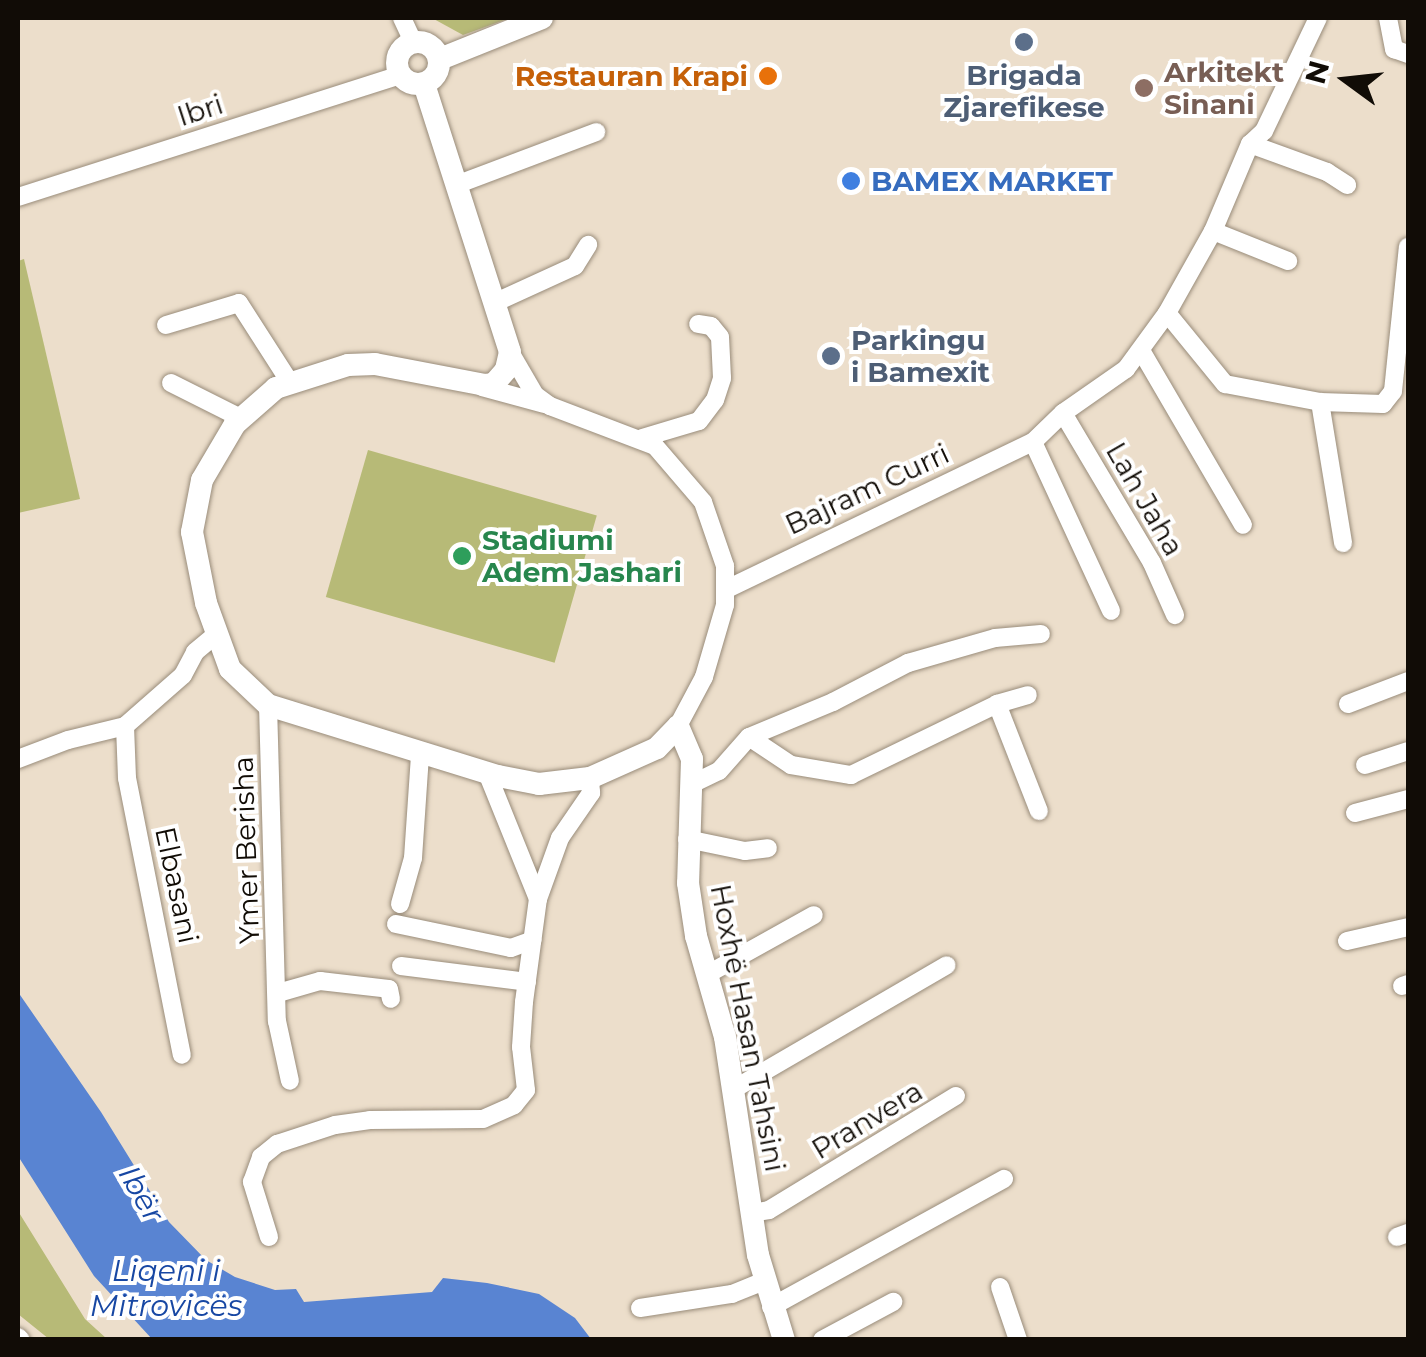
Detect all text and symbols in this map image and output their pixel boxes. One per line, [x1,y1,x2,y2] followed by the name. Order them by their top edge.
[1296,30,1396,130] north arrow
[1013,31,1035,53] marker: Brigada Zjarefikese
[1164,55,1284,121] place label: Arkitekt Sinani
[1298,57,1336,88] text: N
[943,58,1105,124] place label: Brigada Zjarefikese
[515,59,748,93] place label: Restauran Krapi
[757,65,779,87] marker: Restauran Krapi
[1133,77,1155,99] marker: Arkitekt Sinani
[173,87,227,133] street label: Ibri
[871,164,1113,198] place label: BAMEX MARKET
[840,170,862,192] marker: BAMEX MARKET
[851,323,990,389] place label: Parkingu i Bamexit
[820,345,842,367] marker: Parkingu i Bamexit
[780,436,954,542] street label: Bajram Curri
[1099,436,1191,562] street label: Lah Jaha
[482,523,682,589] place label: Stadiumi Adem Jashari
[451,545,473,567] marker: Stadiumi Adem Jashari
[226,756,266,944] street label: Ymer Berisha
[148,824,206,946] street label: Elbasani
[704,881,792,1175] street label: Hoxhë Hasan Tahsini
[806,1074,928,1166] street label: Pranvera
[111,1159,171,1229] water label: Ibër
[90,1253,242,1324] water label: Liqeni i Mitrovicës

